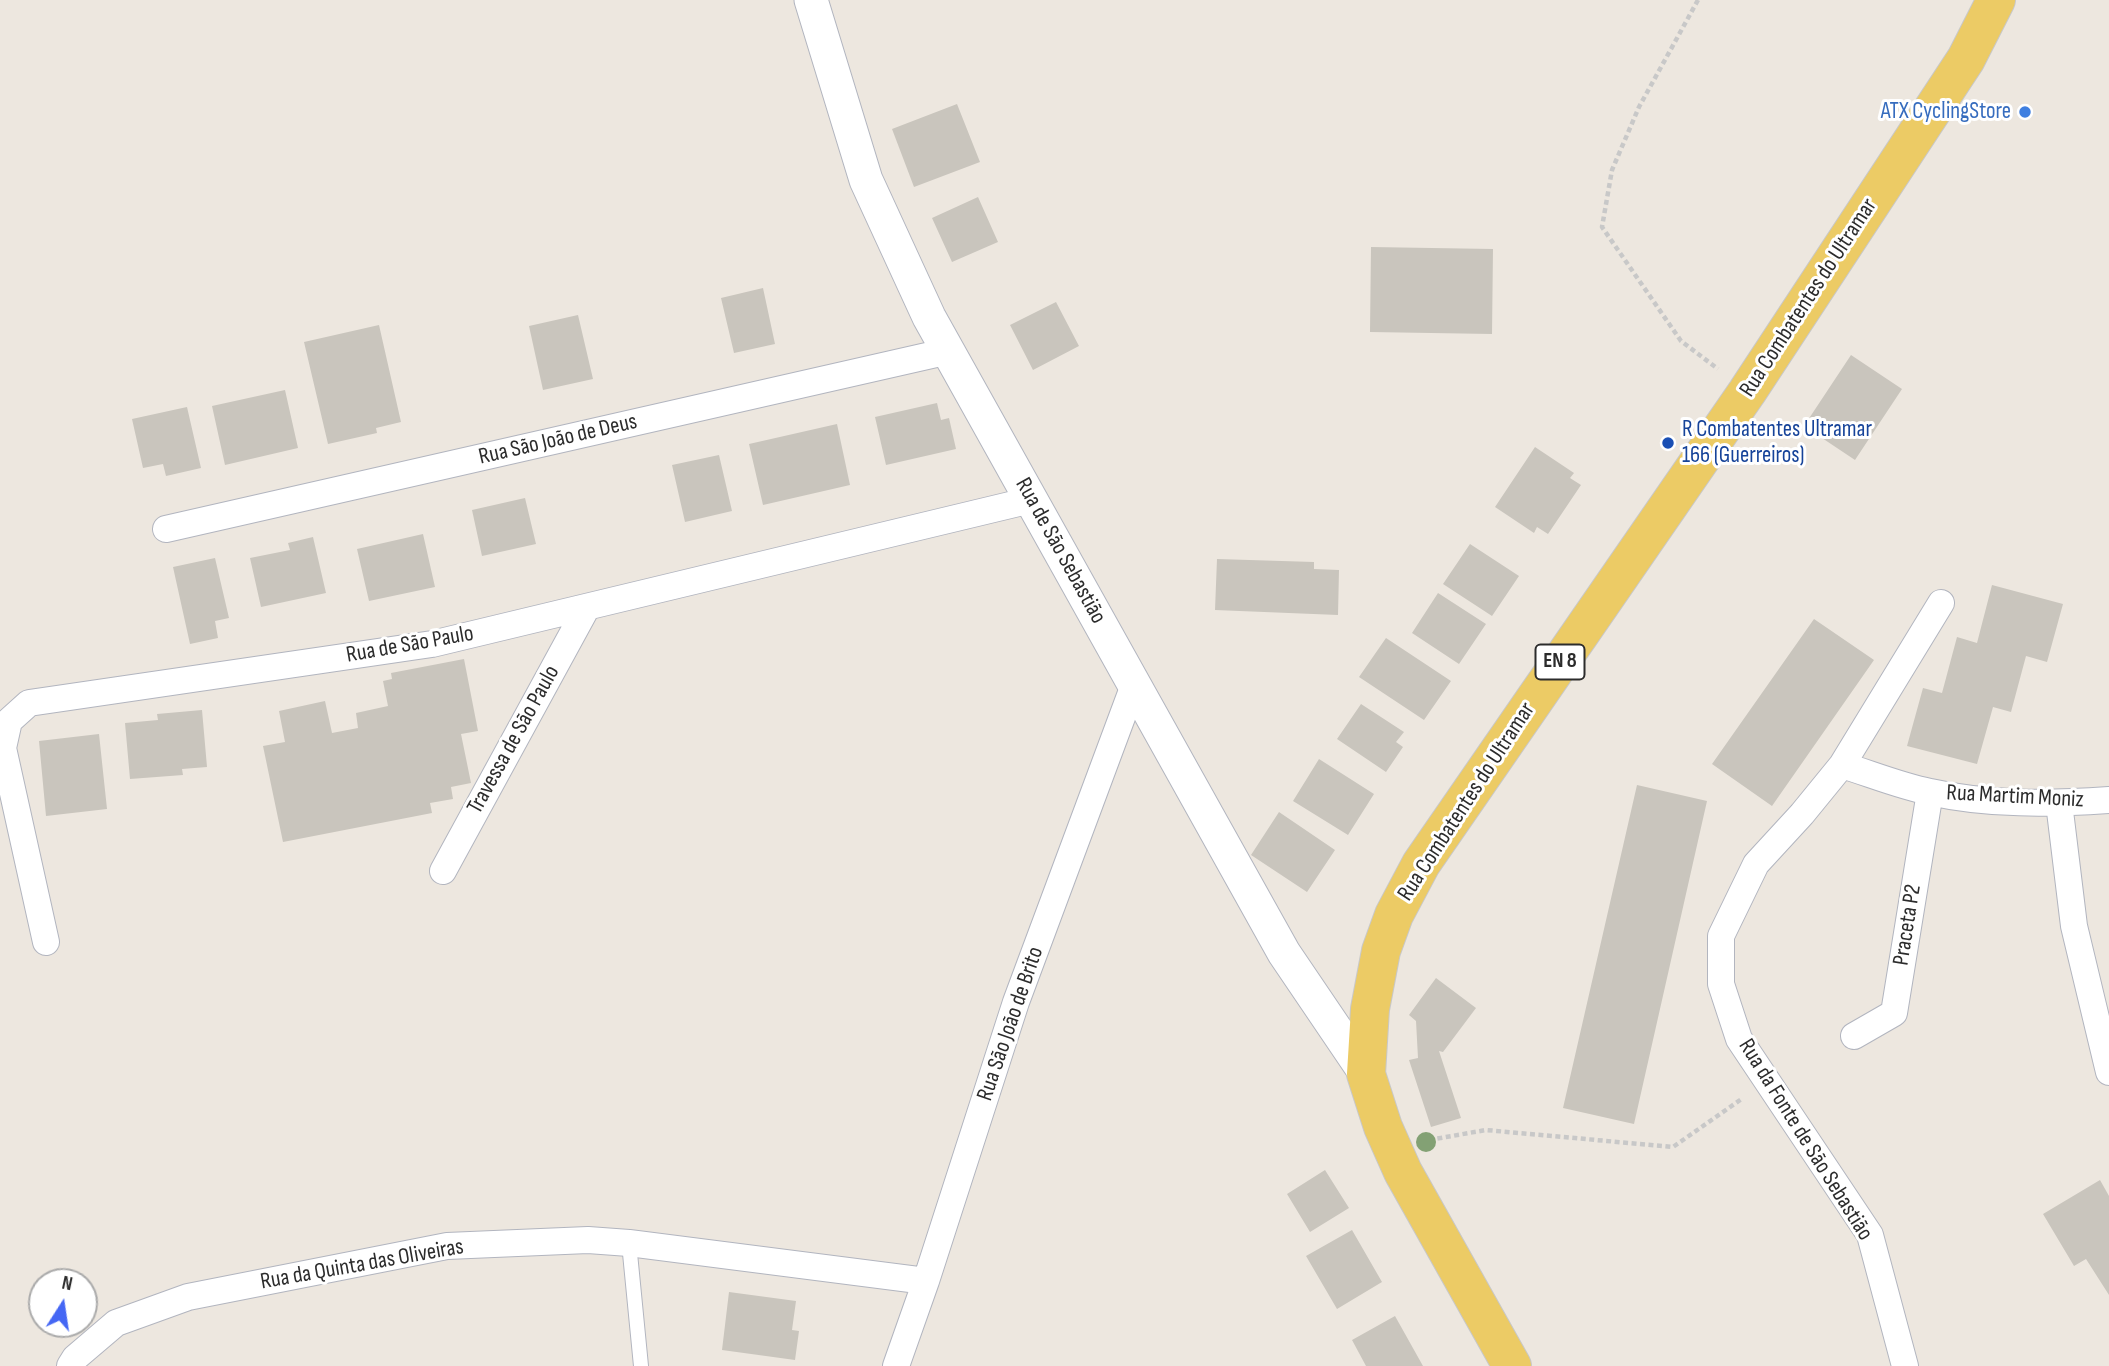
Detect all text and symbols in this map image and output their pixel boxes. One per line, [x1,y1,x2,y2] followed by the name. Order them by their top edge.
[1881,98,2011,126] place label: ATX CyclingStore
[2017,104,2033,120] marker: ATX CyclingStore
[1734,194,1884,402] street label: Rua Combatentes do Ultramar
[476,408,640,472] street label: Rua São João de Deus
[1682,416,1872,470] place label: R Combatentes Ultramar 166 (Guerreiros)
[1660,435,1676,451] marker: R Combatentes Ultramar 166 (Guerreiros)
[1009,473,1111,629] street label: Rua de São Sebastião
[344,620,476,670] street label: Rua de São Paulo
[1536,644,1584,680] road number: EN 8
[462,661,566,819] street label: Travessa de São Paulo
[1392,698,1542,906] street label: Rua Combatentes do Ultramar
[1946,780,2084,814] street label: Rua Martim Moniz
[1888,883,1928,967] street label: Praceta P2
[972,943,1050,1105] street label: Rua São João de Brito
[1732,1034,1878,1246] street label: Rua da Fonte de São Sebastião
[258,1234,466,1296] street label: Rua da Quinta das Oliveiras
[28,1268,98,1338] north arrow
[60,1272,74,1296] text: N

